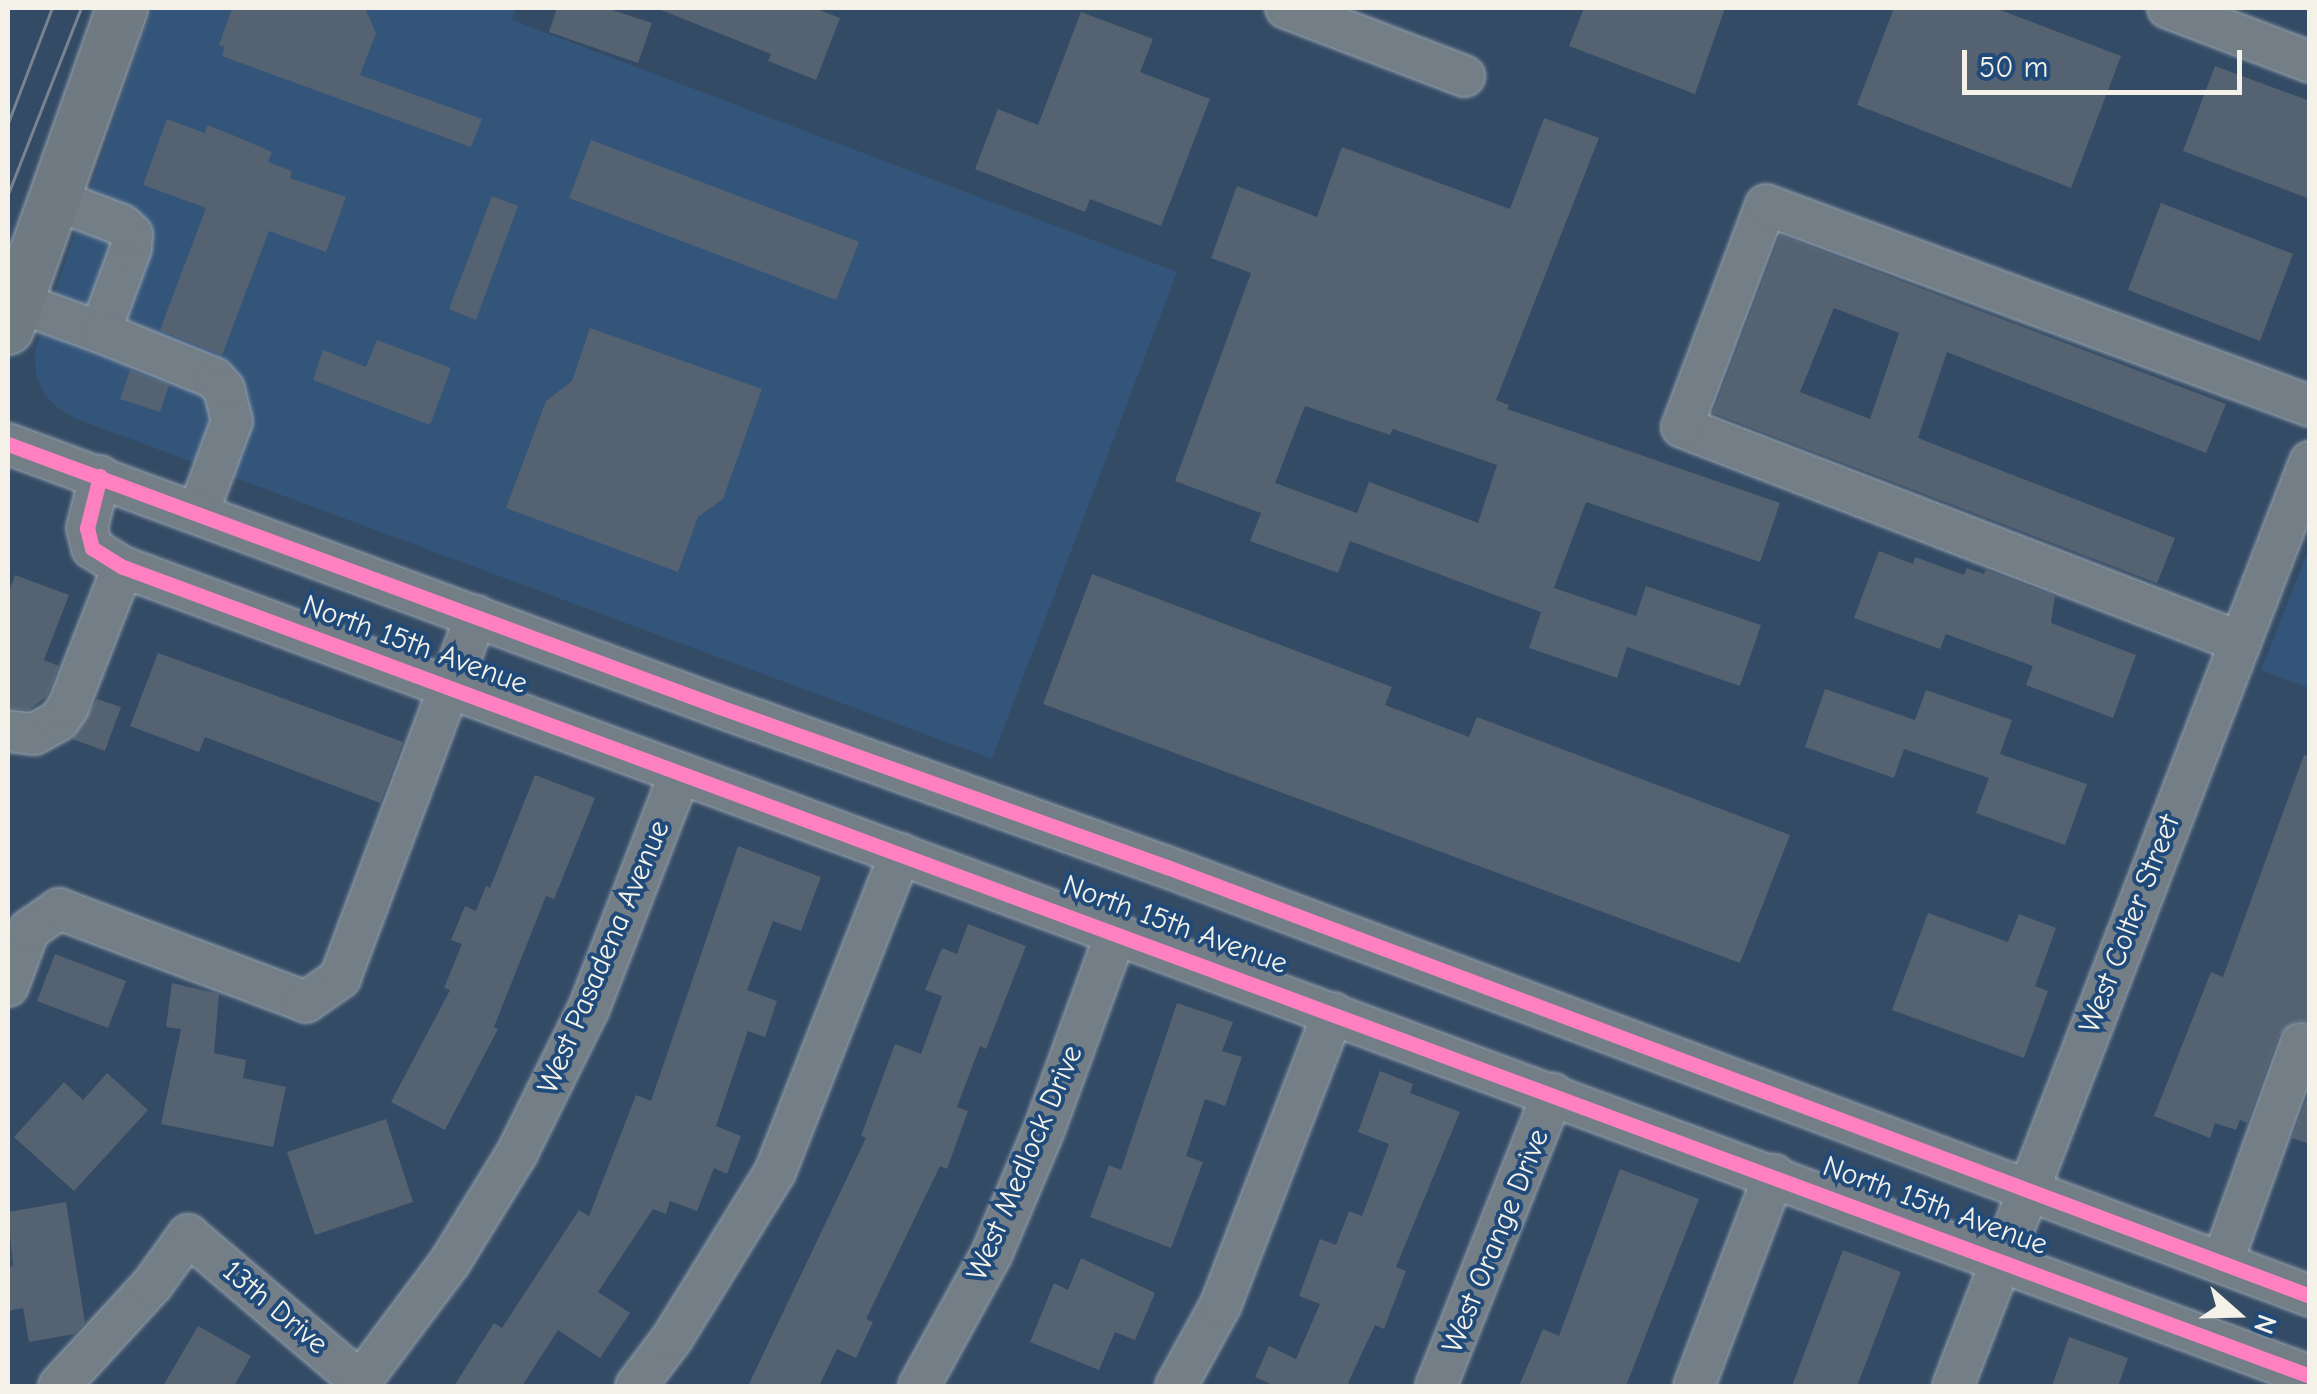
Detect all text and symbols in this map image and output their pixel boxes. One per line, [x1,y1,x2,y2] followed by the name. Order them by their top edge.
[1967,30,2247,92] scale bar
[1979,50,2048,85] text: 50 m
[298,588,532,702] street label: North 15th Avenue
[2072,810,2188,1038] street label: West Colter Street
[530,815,678,1099] street label: West Pasadena Avenue
[1058,868,1292,982] street label: North 15th Avenue
[959,1040,1091,1286] street label: West Medlock Drive
[1435,1124,1557,1358] street label: West Orange Drive
[1818,1149,2052,1263] street label: North 15th Avenue
[215,1254,335,1362] street label: 13th Drive
[2187,1264,2287,1364] north arrow
[2247,1310,2283,1338] text: N

